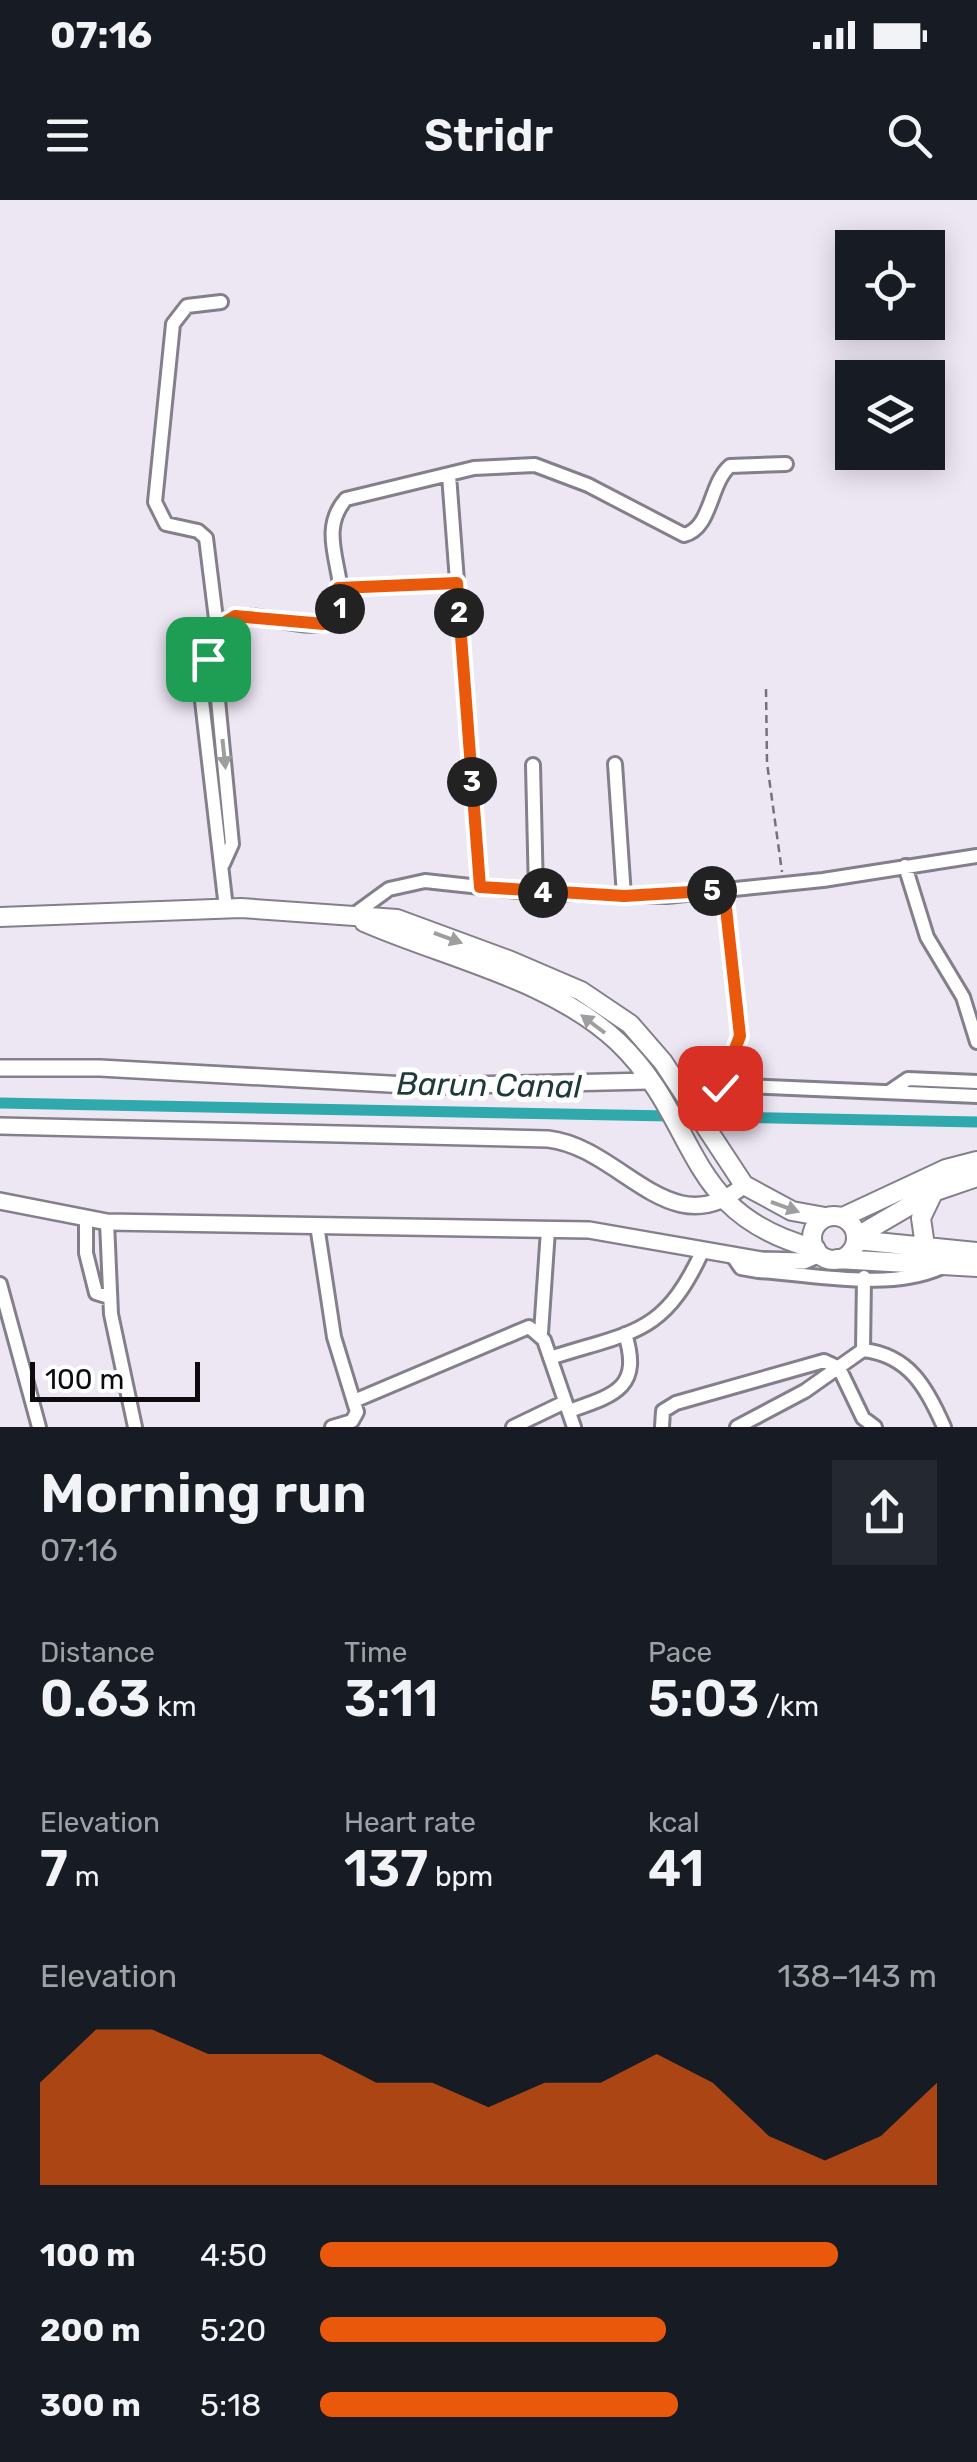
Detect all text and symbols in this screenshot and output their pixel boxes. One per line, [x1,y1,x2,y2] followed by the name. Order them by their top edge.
[50,12,152,58] text: 07:16
[40,108,95,163] icon: menu
[882,108,937,163] icon: search
[424,109,553,162] text: Stridr
[835,230,945,470] map controls
[835,230,945,340] button: locate
[835,360,945,470] button: layers
[315,584,365,634] pin: 1
[434,588,484,638] pin: 2
[333,592,347,625] text: 1
[450,596,468,629] text: 2
[166,617,251,702] pin
[181,632,236,687] icon: arrive
[216,739,232,771] one-way arrow
[447,757,497,807] pin: 3
[463,765,481,798] text: 3
[687,866,737,916] pin: 5
[518,868,568,918] pin: 4
[703,874,721,907] text: 5
[533,876,553,909] text: 4
[434,931,464,946] one-way arrow
[580,1015,606,1034] one-way arrow
[678,1046,763,1131] pin
[693,1061,748,1116] icon: check
[396,1064,583,1106] water label: Barun Canal
[770,1200,800,1215] one-way arrow
[30,1357,200,1402] scale bar
[45,1363,124,1396] text: 100 m
[832,1460,937,1565] button: share
[40,1461,367,1526] text: Morning run
[40,1531,118,1569] text: 07:16
[40,1636,155,1669] text: Distance
[344,1636,407,1669] text: Time
[648,1636,712,1669] text: Pace
[40,1669,151,1729] text: 0.63
[344,1669,438,1729] text: 3:11
[648,1669,759,1729] text: 5:03
[151,1690,197,1723] text: km
[759,1690,819,1723] text: /km
[40,1806,160,1839] text: Elevation
[344,1806,476,1839] text: Heart rate
[648,1806,699,1839] text: kcal
[40,1839,68,1899] text: 7
[344,1839,428,1899] text: 137
[648,1839,704,1899] text: 41
[68,1860,100,1893] text: m
[428,1860,493,1893] text: bpm
[40,1957,177,1995] text: Elevation
[777,1957,937,1995] text: 138–143 m
[40,2236,136,2274] text: 100 m
[200,2236,267,2274] text: 4:50
[40,2311,140,2349] text: 200 m
[200,2311,266,2349] text: 5:20
[40,2386,141,2424] text: 300 m
[200,2386,261,2424] text: 5:18

